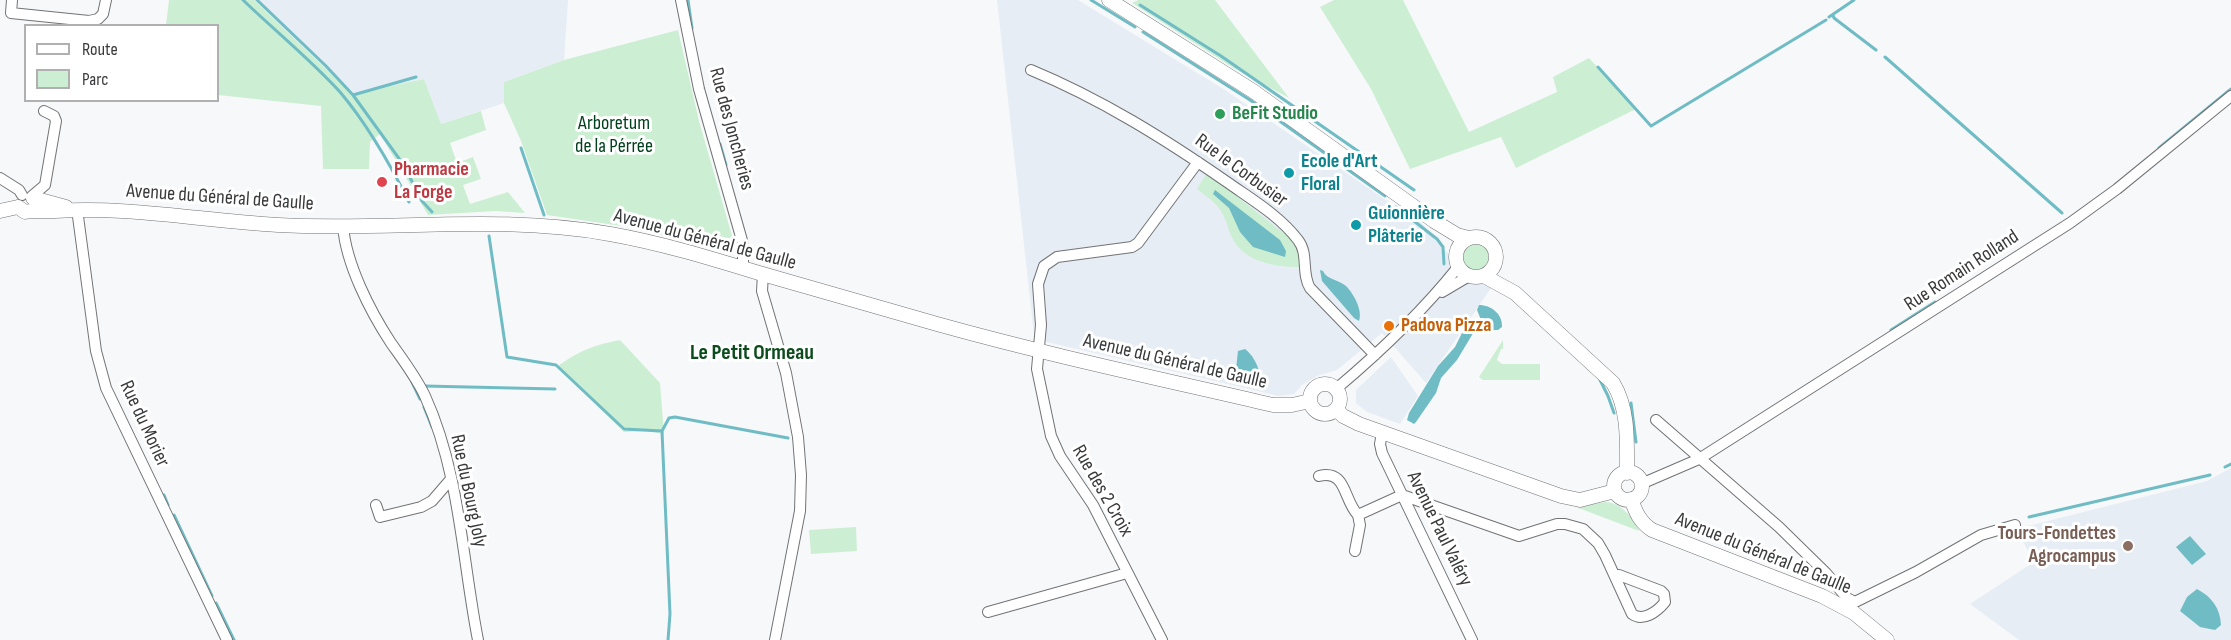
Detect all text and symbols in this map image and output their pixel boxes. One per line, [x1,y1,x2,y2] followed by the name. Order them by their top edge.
[24,24,219,102] legend
[82,39,118,60] text: Route
[703,65,759,193] street label: Rue des Joncheries
[82,69,108,90] text: Parc
[1232,102,1318,126] place label: BeFit Studio
[1213,107,1227,121] marker: BeFit Studio
[575,112,653,159] park label: Arboretum de la Pérrée
[1190,129,1292,213] street label: Rue le Corbusier
[1301,150,1378,197] place label: Ecole d'Art Floral
[394,158,469,205] place label: Pharmacie La Forge
[1282,166,1296,180] marker: Ecole d'Art Floral
[375,175,389,189] marker: Pharmacie La Forge
[126,179,314,217] street label: Avenue du Général de Gaulle
[1368,202,1445,249] place label: Guionnière Plâterie
[611,204,799,276] street label: Avenue du Général de Gaulle
[1349,218,1363,232] marker: Guionnière Plâterie
[1900,225,2024,317] street label: Rue Romain Rolland
[1401,314,1491,338] place label: Padova Pizza
[1382,319,1396,333] marker: Padova Pizza
[1081,329,1269,395] street label: Avenue du Général de Gaulle
[690,340,814,366] district label: Le Petit Ormeau
[114,377,174,471] street label: Rue du Morier
[444,433,492,549] street label: Rue du Bourg Joly
[1066,441,1138,541] street label: Rue des 2 Croix
[1401,468,1477,590] street label: Avenue Paul Valéry
[1672,508,1854,600] street label: Avenue du Général de Gaulle
[1998,522,2116,569] place label: Tours-Fondettes Agrocampus
[2121,539,2135,553] marker: Tours-Fondettes Agrocampus

